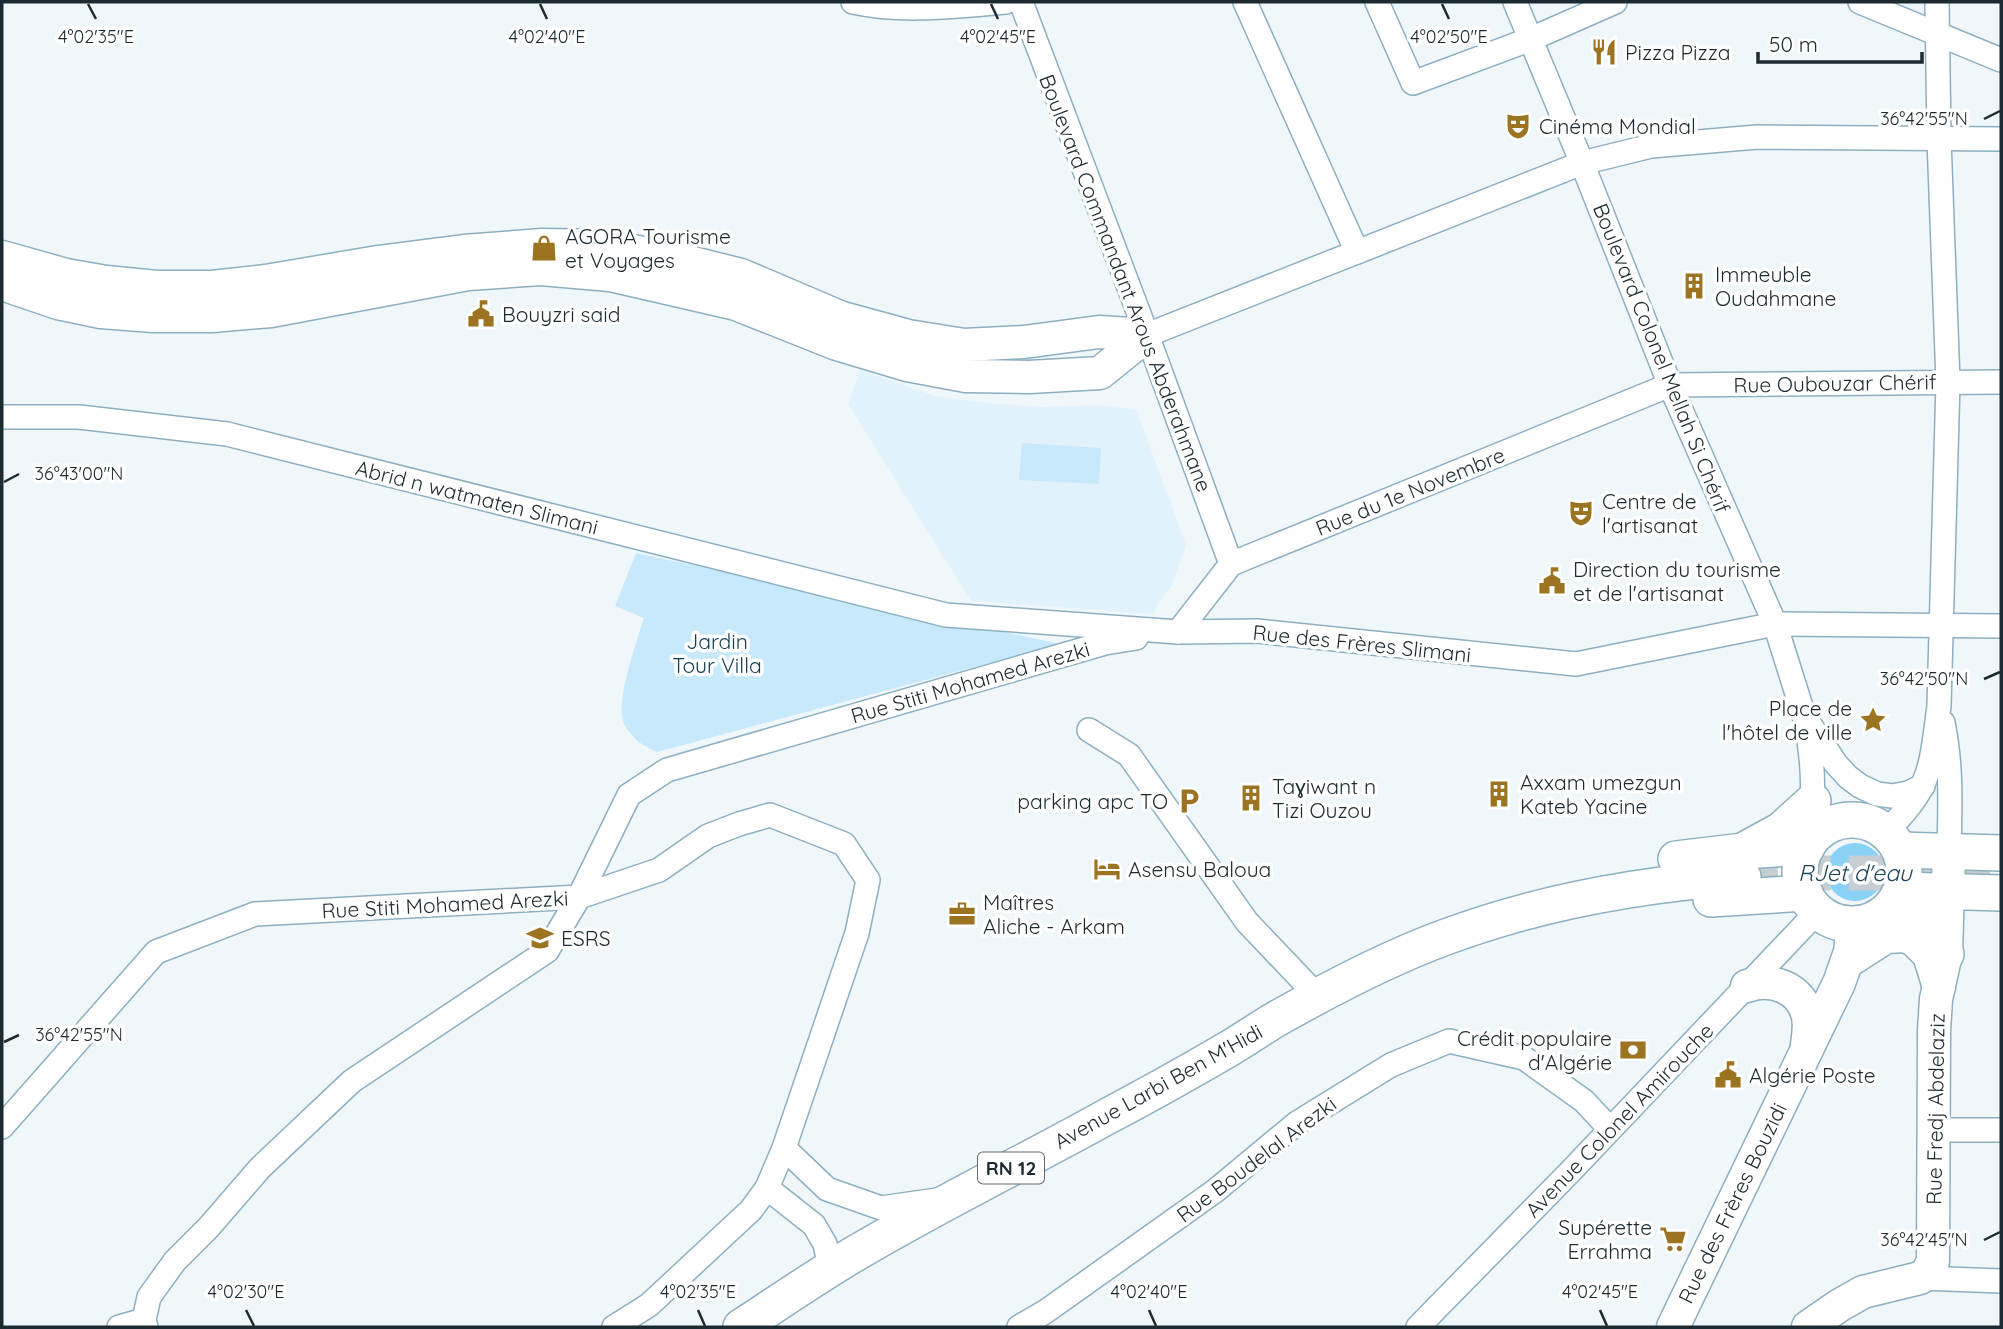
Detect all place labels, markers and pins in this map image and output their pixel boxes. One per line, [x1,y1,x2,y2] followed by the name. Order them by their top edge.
[1589,37,1619,67] restaurant icon: Pizza Pizza
[1625,39,1730,65] place label: Pizza Pizza
[1503,111,1533,141] theatre icon: Cinéma Mondial
[1539,113,1696,139] place label: Cinéma Mondial
[565,223,731,273] place label: AGORA Tourisme et Voyages
[529,233,559,263] shop icon: AGORA Tourisme et Voyages
[1715,261,1836,311] place label: Immeuble Oudahmane
[1679,271,1709,301] building icon: Immeuble Oudahmane
[466,299,496,329] public building icon: Bouyzri said
[502,301,621,327] place label: Bouyzri said
[1602,488,1698,538] place label: Centre de l'artisanat
[1566,498,1596,528] theatre icon: Centre de l'artisanat
[1573,556,1781,606] place label: Direction du tourisme et de l'artisanat
[1537,566,1567,596] public building icon: Direction du tourisme et de l'artisanat
[1722,695,1852,745] place label: Place de l'hôtel de ville
[1858,705,1888,735] place icon: Place de l'hôtel de ville
[1520,769,1682,819] place label: Axxam umezgun Kateb Yacine
[1272,773,1376,823] place label: Taɣiwant n Tizi Ouzou
[1484,779,1514,809] building icon: Axxam umezgun Kateb Yacine
[1236,783,1266,813] building icon: Taɣiwant n Tizi Ouzou
[1174,786,1204,816] parking icon: parking apc TO
[1017,788,1168,814] place label: parking apc TO
[1092,854,1122,884] hotel icon: Asensu Baloua
[1128,856,1271,882] place label: Asensu Baloua
[983,889,1125,939] place label: Maîtres Aliche - Arkam
[947,899,977,929] office icon: Maîtres Aliche - Arkam
[525,923,555,953] school or university icon: ESRS
[561,925,611,951] place label: ESRS
[1457,1025,1612,1075] place label: Crédit populaire d'Algérie
[1618,1035,1648,1065] bank icon: Crédit populaire d'Algérie
[1713,1060,1743,1090] public building icon: Algérie Poste
[1749,1062,1876,1088] place label: Algérie Poste
[1558,1214,1652,1264] place label: Supérette Errahma
[1658,1224,1688,1254] supermarket icon: Supérette Errahma

